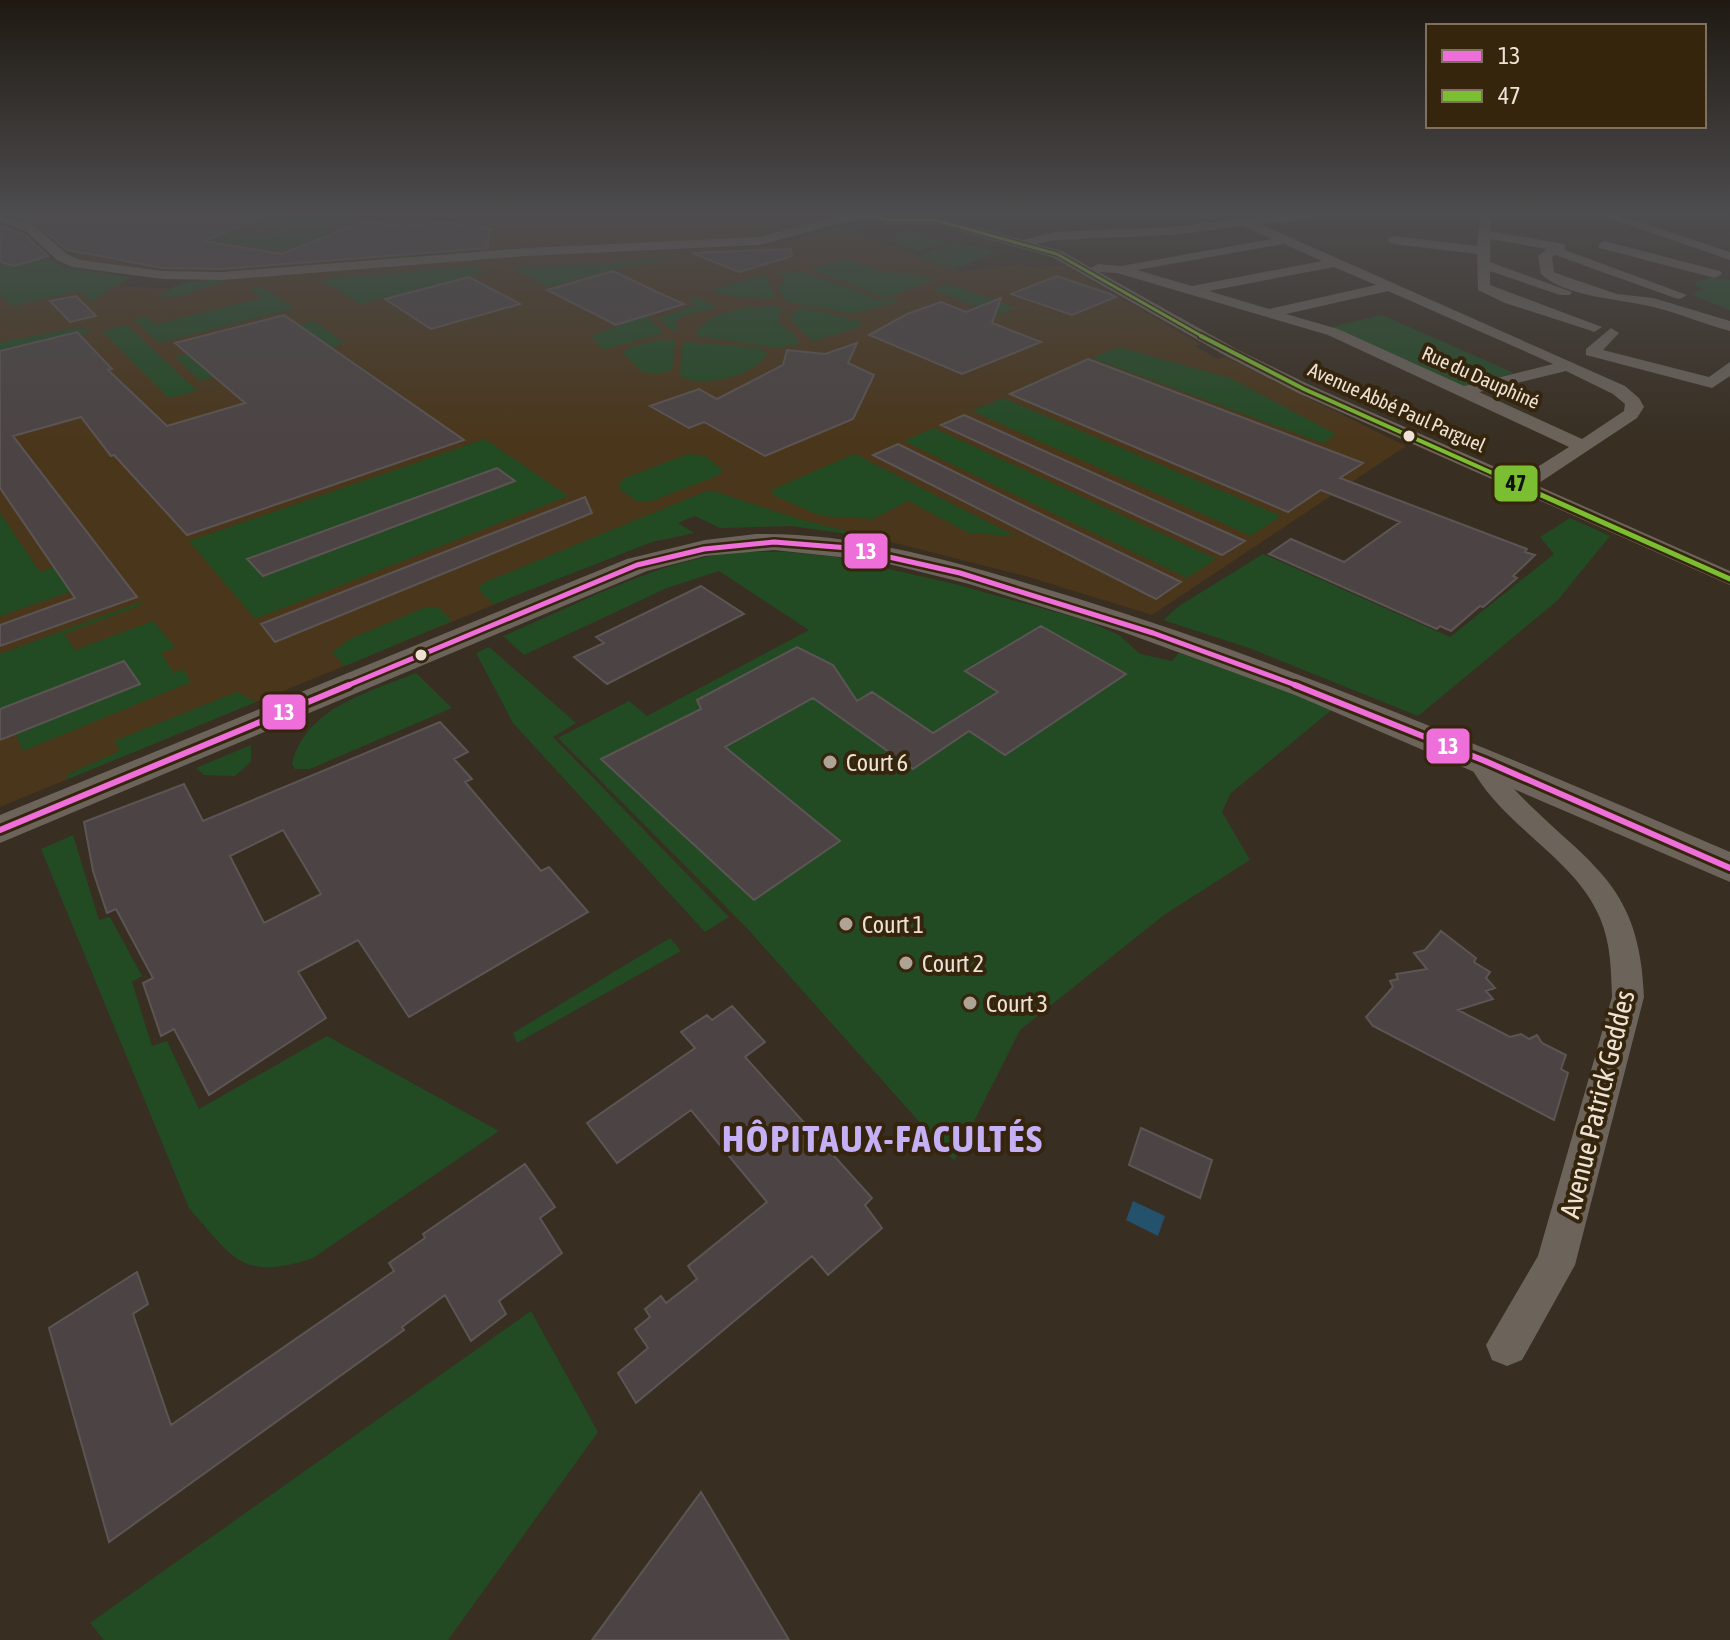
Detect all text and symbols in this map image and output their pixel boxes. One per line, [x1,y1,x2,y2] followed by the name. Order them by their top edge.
[1426,24,1706,128] legend
[1498,42,1521,69] text: 13
[1498,82,1521,109] text: 47
[1419,341,1543,413] street label: Rue du Dauphiné
[1305,358,1490,457] street label: Avenue Abbé Paul Parguel
[1401,428,1417,444] unlabelled marker
[1493,464,1539,503] line badge: 47
[1505,470,1526,496] text: 47
[843,532,889,570] line badge: 13
[856,538,876,564] text: 13
[413,647,429,663] unlabelled marker
[261,693,307,731] line badge: 13
[274,699,294,725] text: 13
[1425,727,1471,765] line badge: 13
[1438,733,1458,759] text: 13
[846,749,908,776] place label: Court 6
[821,753,839,771] marker: Court 6
[862,911,924,938] place label: Court 1
[837,915,855,933] marker: Court 1
[922,950,984,977] place label: Court 2
[897,954,915,972] marker: Court 2
[1553,987,1641,1221] street label: Avenue Patrick Geddes
[986,990,1048,1017] place label: Court 3
[961,994,979,1012] marker: Court 3
[722,1117,1044,1160] district label: HÔPITAUX-FACULTÉS

